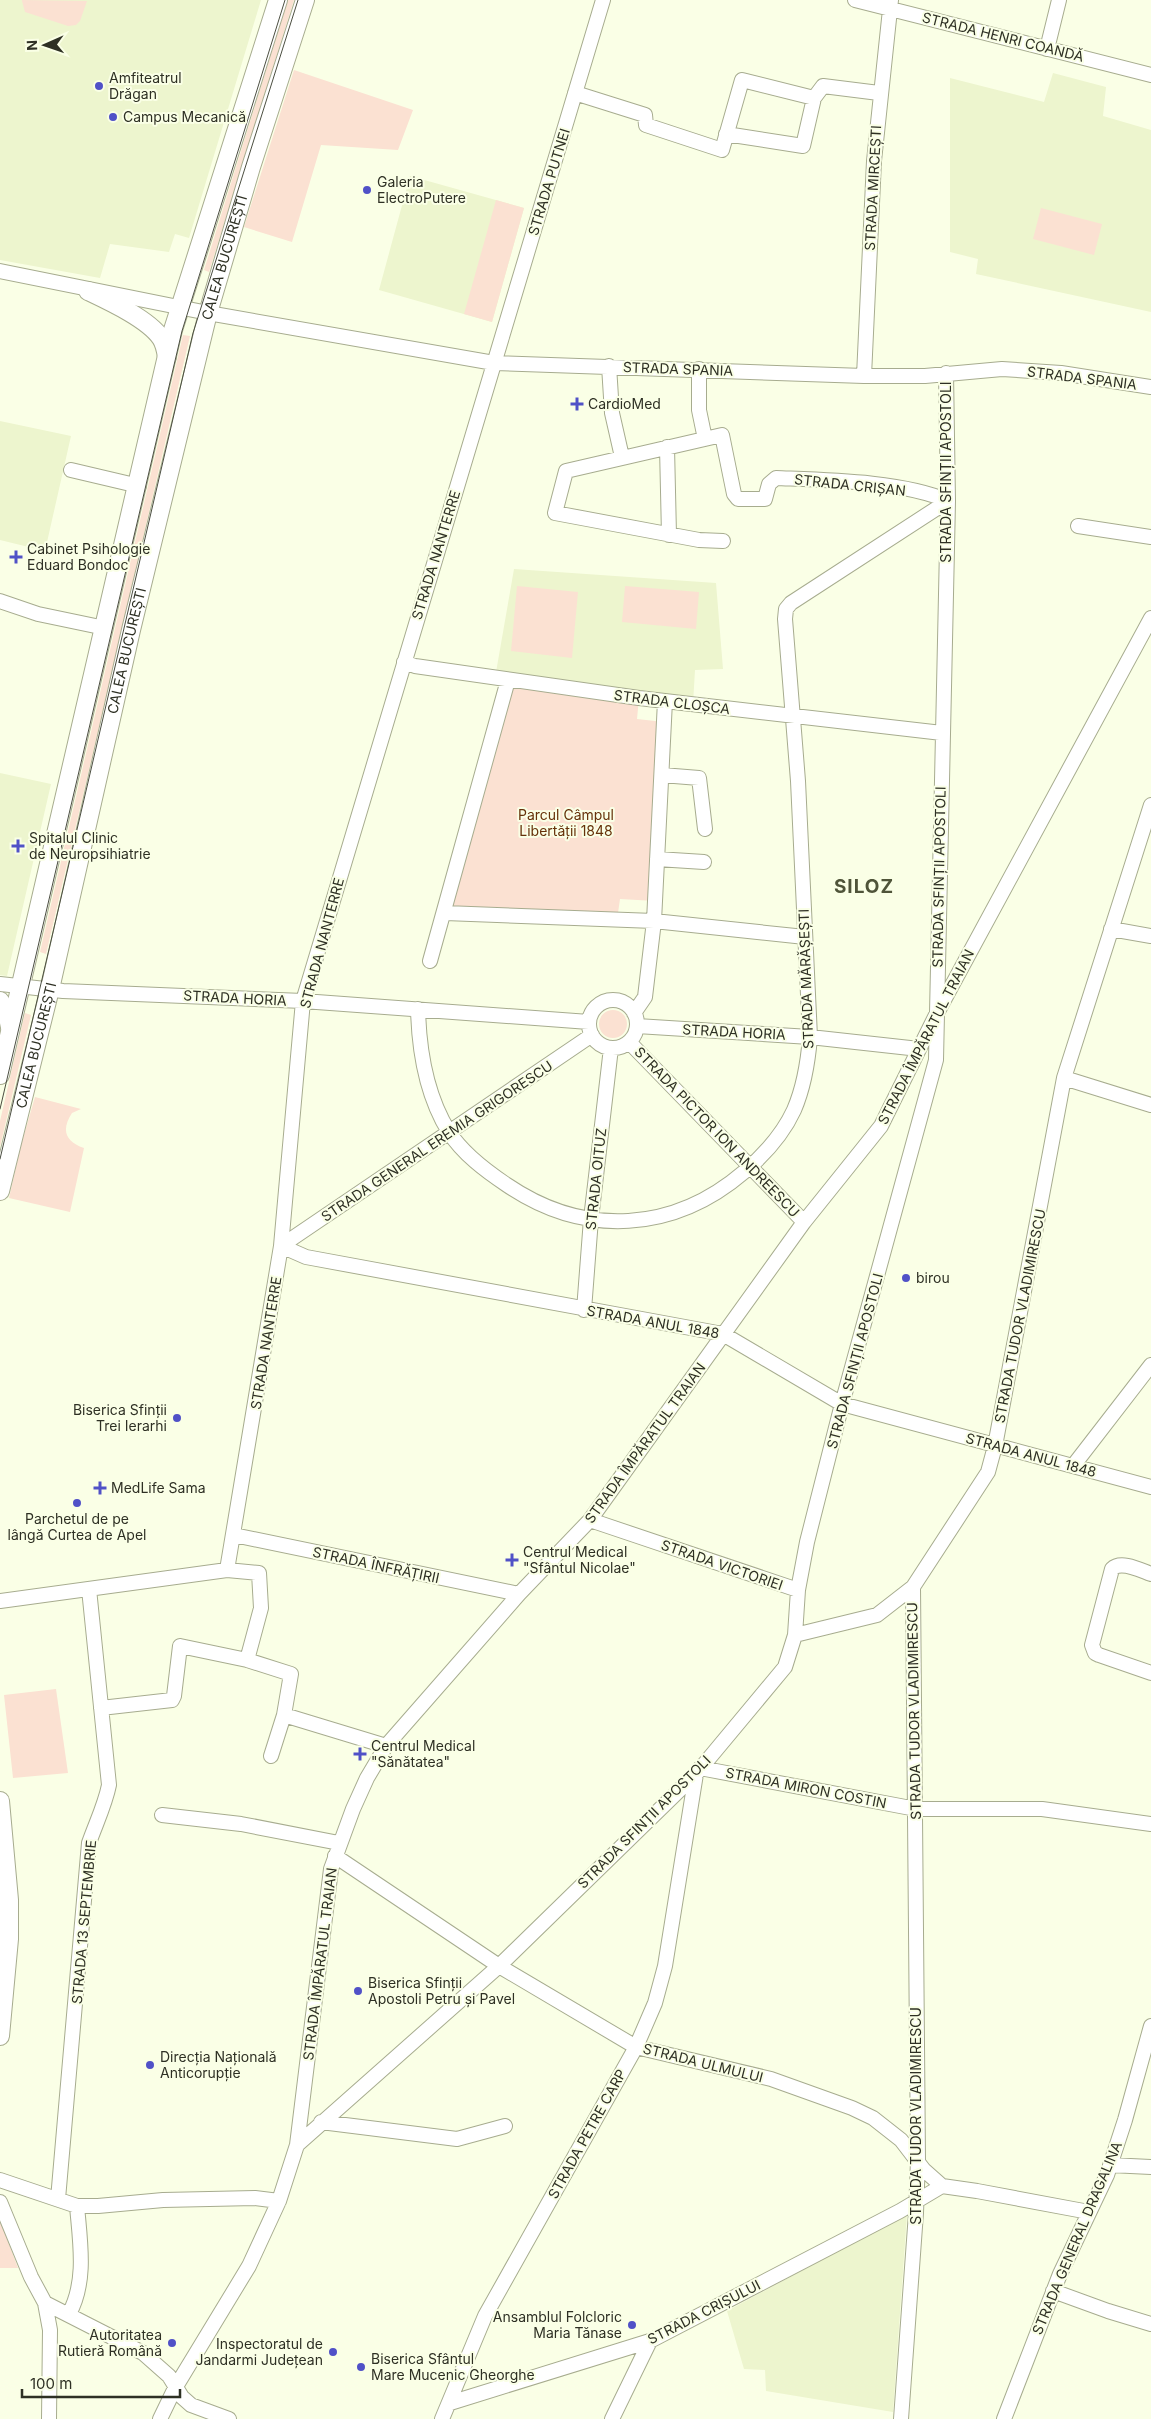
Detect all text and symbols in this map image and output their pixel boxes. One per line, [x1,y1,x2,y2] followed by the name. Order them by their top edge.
[921,7,1086,65] street label: STRADA HENRI COANDĂ
[20,20,70,70] north arrow
[23,40,40,51] text: N
[109,69,182,102] place label: Amfiteatrul Drăgan
[93,80,105,92] marker: Amfiteatrul Drăgan
[123,108,246,125] place label: Campus Mecanică
[107,111,119,123] marker: Campus Mecanică
[861,125,885,251] street label: STRADA MIRCEȘTI
[524,126,573,237] street label: STRADA PUTNEI
[377,173,466,206] place label: Galeria ElectroPutere
[361,184,373,196] marker: Galeria ElectroPutere
[198,193,250,322] street label: CALEA BUCUREȘTI
[623,358,734,379] street label: STRADA SPANIA
[1026,362,1138,393] street label: STRADA SPANIA
[937,381,955,563] street label: STRADA SFINȚII APOSTOLI
[588,395,661,412] place label: CardioMed
[570,397,584,411] marker: CardioMed
[793,470,907,500] street label: STRADA CRIȘAN
[408,488,463,622] street label: STRADA NANTERRE
[27,540,150,573] place label: Cabinet Psihologie Eduard Bondoc
[9,550,23,564] marker: Cabinet Psihologie Eduard Bondoc
[103,586,149,715] street label: CALEA BUCUREȘTI
[613,686,731,718] street label: STRADA CLOȘCA
[928,786,950,968] street label: STRADA SFINȚII APOSTOLI
[518,806,614,840] park label: Parcul Câmpul Libertății 1848
[29,829,151,862] place label: Spitalul Clinic de Neuropsihiatrie
[11,839,25,853] marker: Spitalul Clinic de Neuropsihiatrie
[834,875,894,898] district label: SILOZ
[296,876,347,1010] street label: STRADA NANTERRE
[794,909,817,1049] street label: STRADA MĂRĂȘEȘTI
[873,946,977,1127] street label: STRADA ÎMPĂRATUL TRAIAN
[12,981,59,1110] street label: CALEA BUCUREȘTI
[183,986,287,1009] street label: STRADA HORIA
[682,1020,786,1043] street label: STRADA HORIA
[631,1043,803,1220] street label: STRADA PICTOR ION ANDREESCU
[318,1057,556,1225] street label: STRADA GENERAL EREMIA GRIGORESCU
[582,1127,609,1231] street label: STRADA OITUZ
[990,1207,1049,1424] street label: STRADA TUDOR VLADIMIRESCU
[916,1269,950,1286] place label: birou
[823,1271,887,1451] street label: STRADA SFINȚII APOSTOLI
[900,1272,912,1284] marker: birou
[247,1275,284,1411] street label: STRADA NANTERRE
[585,1301,721,1342] street label: STRADA ANUL 1848
[580,1359,709,1526] street label: STRADA ÎMPĂRATUL TRAIAN
[73,1401,167,1434] place label: Biserica Sfinții Trei Ierarhi
[171,1412,183,1424] marker: Biserica Sfinții Trei Ierarhi
[964,1429,1098,1480] street label: STRADA ANUL 1848
[111,1479,206,1496] place label: MedLife Sama
[93,1481,107,1495] marker: MedLife Sama
[71,1497,83,1509] marker: Parchetul de pe lângă Curtea de Apel
[8,1510,146,1543] place label: Parchetul de pe lângă Curtea de Apel
[659,1536,785,1593] street label: STRADA VICTORIEI
[311,1542,441,1587] street label: STRADA ÎNFRĂȚIRII
[523,1543,636,1576] place label: Centrul Medical "Sfântul Nicolae"
[505,1553,519,1567] marker: Centrul Medical "Sfântul Nicolae"
[903,1602,924,1820] street label: STRADA TUDOR VLADIMIRESCU
[371,1737,475,1770] place label: Centrul Medical "Sănătatea"
[353,1747,367,1761] marker: Centrul Medical "Sănătatea"
[574,1752,714,1892] street label: STRADA SFINȚII APOSTOLI
[724,1764,888,1811] street label: STRADA MIRON COSTIN
[68,1839,99,2005] street label: STRADA 13 SEPTEMBRIE
[298,1866,340,2061] street label: STRADA ÎMPĂRATUL TRAIAN
[368,1974,515,2008] place label: Biserica Sfinții Apostoli Petru și Pavel
[352,1985,364,1997] marker: Biserica Sfinții Apostoli Petru și Pavel
[907,2007,924,2225] street label: STRADA TUDOR VLADIMIRESCU
[641,2039,765,2086] street label: STRADA ULMULUI
[160,2048,277,2082] place label: Direcția Națională Anticorupție
[144,2059,156,2071] marker: Direcția Națională Anticorupție
[544,2066,629,2201] street label: STRADA PETRE CARP
[1028,2138,1125,2337] street label: STRADA GENERAL DRAGALINA
[644,2276,764,2348] street label: STRADA CRIȘULUI
[493,2308,622,2341] place label: Ansamblul Folcloric Maria Tănase
[626,2319,638,2331] marker: Ansamblul Folcloric Maria Tănase
[58,2326,162,2359] place label: Autoritatea Rutieră Română
[195,2335,323,2369] place label: Inspectoratul de Jandarmi Județean
[166,2337,178,2349] marker: Autoritatea Rutieră Română
[327,2346,339,2358] marker: Inspectoratul de Jandarmi Județean
[371,2350,535,2383] place label: Biserica Sfântul Mare Mucenic Gheorghe
[355,2361,367,2373] marker: Biserica Sfântul Mare Mucenic Gheorghe
[22,2366,180,2398] scale bar
[30,2374,72,2393] text: 100 m

